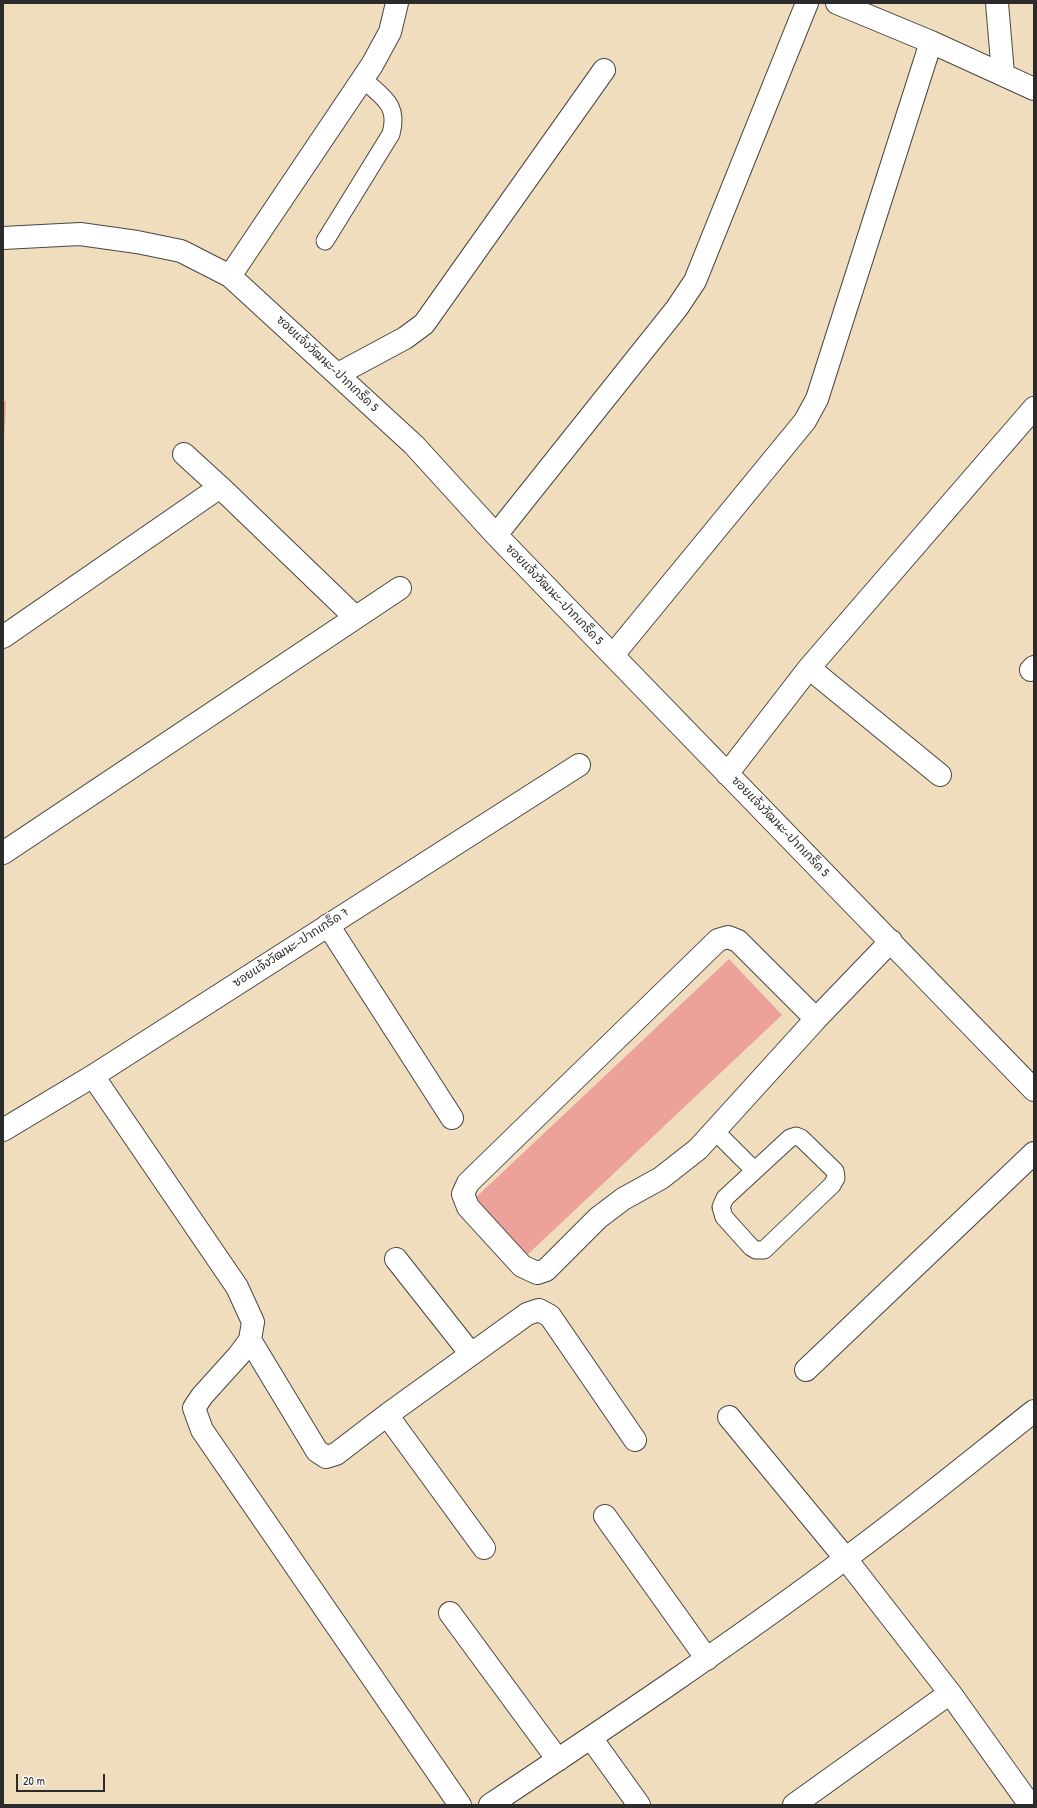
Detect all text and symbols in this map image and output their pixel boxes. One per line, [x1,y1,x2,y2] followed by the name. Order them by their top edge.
[273,313,381,415] street label: ซอยแจ้งวัฒนะ-ปากเกร็ด 5
[502,542,606,648] street label: ซอยแจ้งวัฒนะ-ปากเกร็ด 5
[728,774,832,880] street label: ซอยแจ้งวัฒนะ-ปากเกร็ด 5
[230,905,352,991] street label: ซอยแจ้งวัฒนะ-ปากเกร็ด 7
[18,1766,107,1792] scale bar
[23,1772,45,1789] text: 20 m

